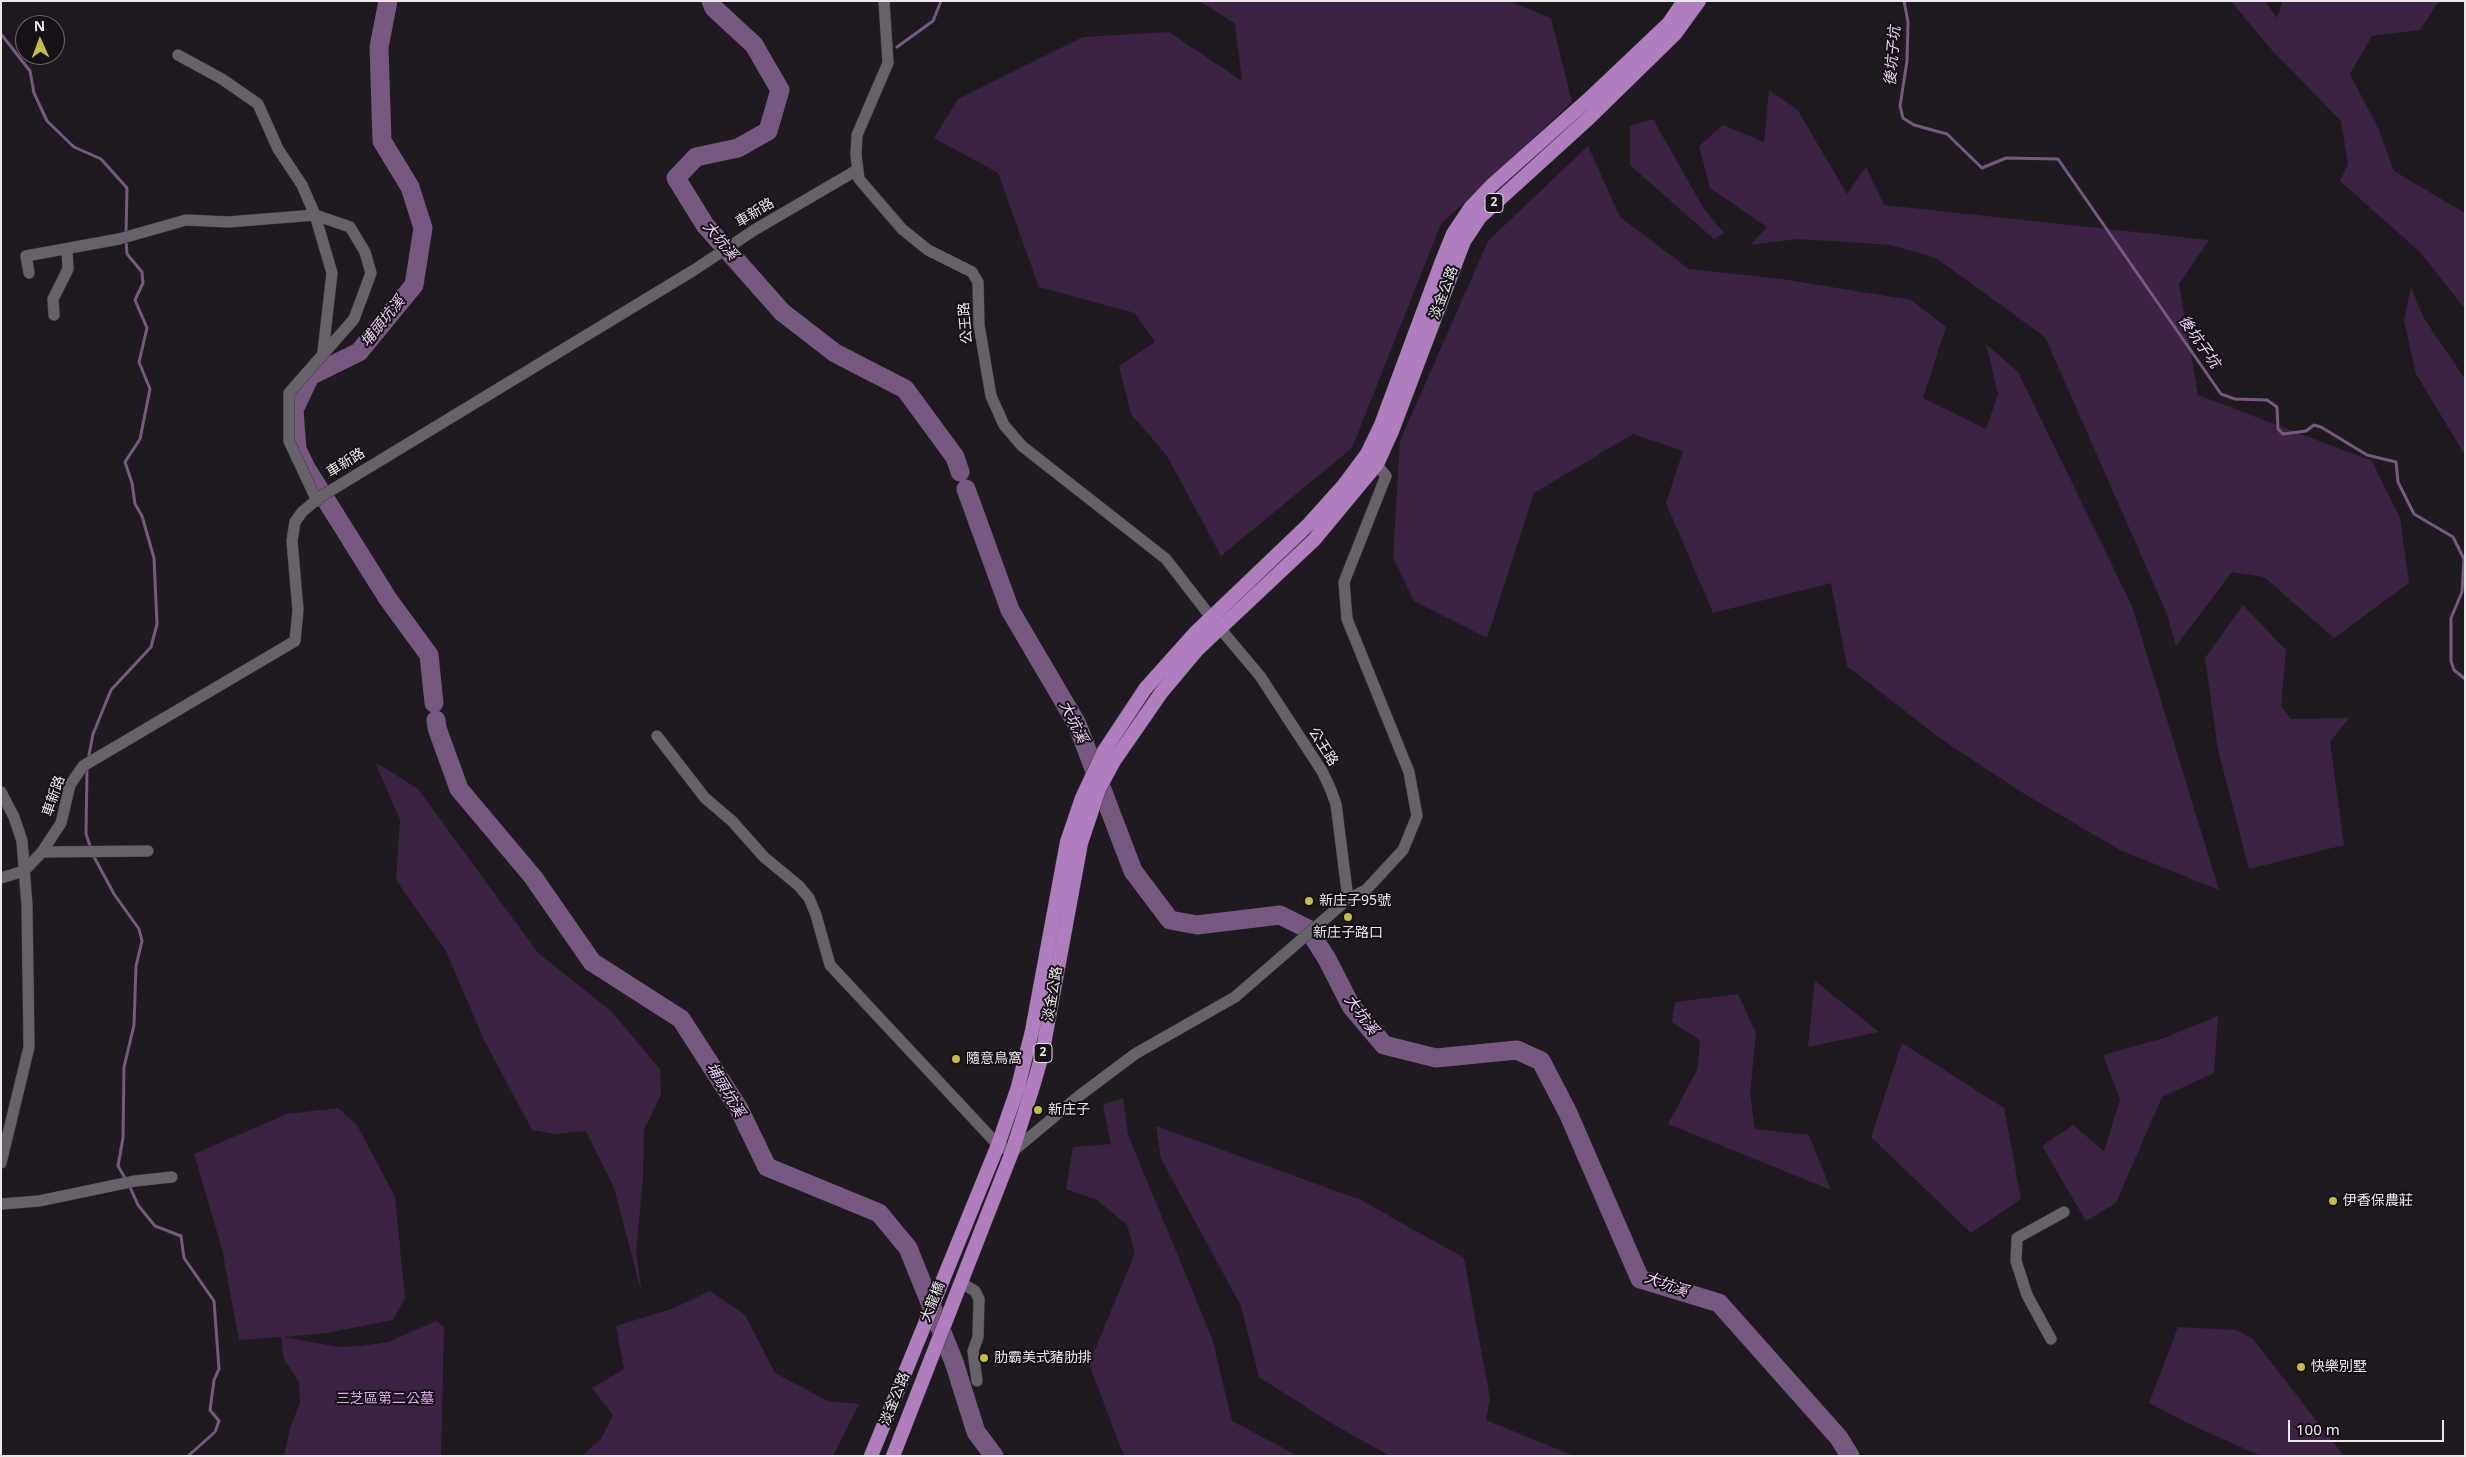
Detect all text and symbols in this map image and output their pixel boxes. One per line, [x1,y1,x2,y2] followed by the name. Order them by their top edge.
[15,15,65,65] north arrow
[33,16,46,35] text: N
[1881,25,1905,87] water label: 後坑子坑
[1485,194,1503,212] road number: 2
[733,195,777,231] street label: 車新路
[699,218,741,264] water label: 大坑溪
[1426,264,1462,322] street label: 淡金公路
[357,293,409,351] water label: 埔頭坑溪
[956,301,976,345] street label: 公王路
[2174,312,2224,372] water label: 後坑子坑
[324,445,368,481] street label: 車新路
[1055,698,1091,746] water label: 大坑溪
[1305,725,1341,769] street label: 公王路
[39,773,69,819] street label: 車新路
[1319,893,1391,909] place label: 新庄子95號
[1303,895,1315,907] marker: 新庄子95號
[1342,911,1354,923] marker: 新庄子路口
[1313,925,1383,941] place label: 新庄子路口
[1040,965,1066,1023] street label: 淡金公路
[1340,992,1382,1038] water label: 大坑溪
[1034,1044,1052,1062] road number: 2
[966,1051,1022,1067] place label: 隨意鳥窩
[950,1053,962,1065] marker: 隨意鳥窩
[702,1060,748,1120] water label: 埔頭坑溪
[1048,1102,1090,1118] place label: 新庄子
[1032,1104,1044,1116] marker: 新庄子
[2343,1193,2413,1209] place label: 伊香保農莊
[2327,1195,2339,1207] marker: 伊香保農莊
[1642,1269,1690,1301] water label: 大坑溪
[917,1279,949,1325] street label: 大龍橋
[994,1350,1092,1366] place label: 肋霸美式豬肋排
[978,1352,990,1364] marker: 肋霸美式豬肋排
[2311,1359,2367,1375] place label: 快樂別墅
[2295,1361,2307,1373] marker: 快樂別墅
[877,1370,913,1428] street label: 淡金公路
[336,1391,434,1407] park label: 三芝區第二公墓
[2291,1410,2447,1442] scale bar
[2296,1419,2340,1439] text: 100 m

